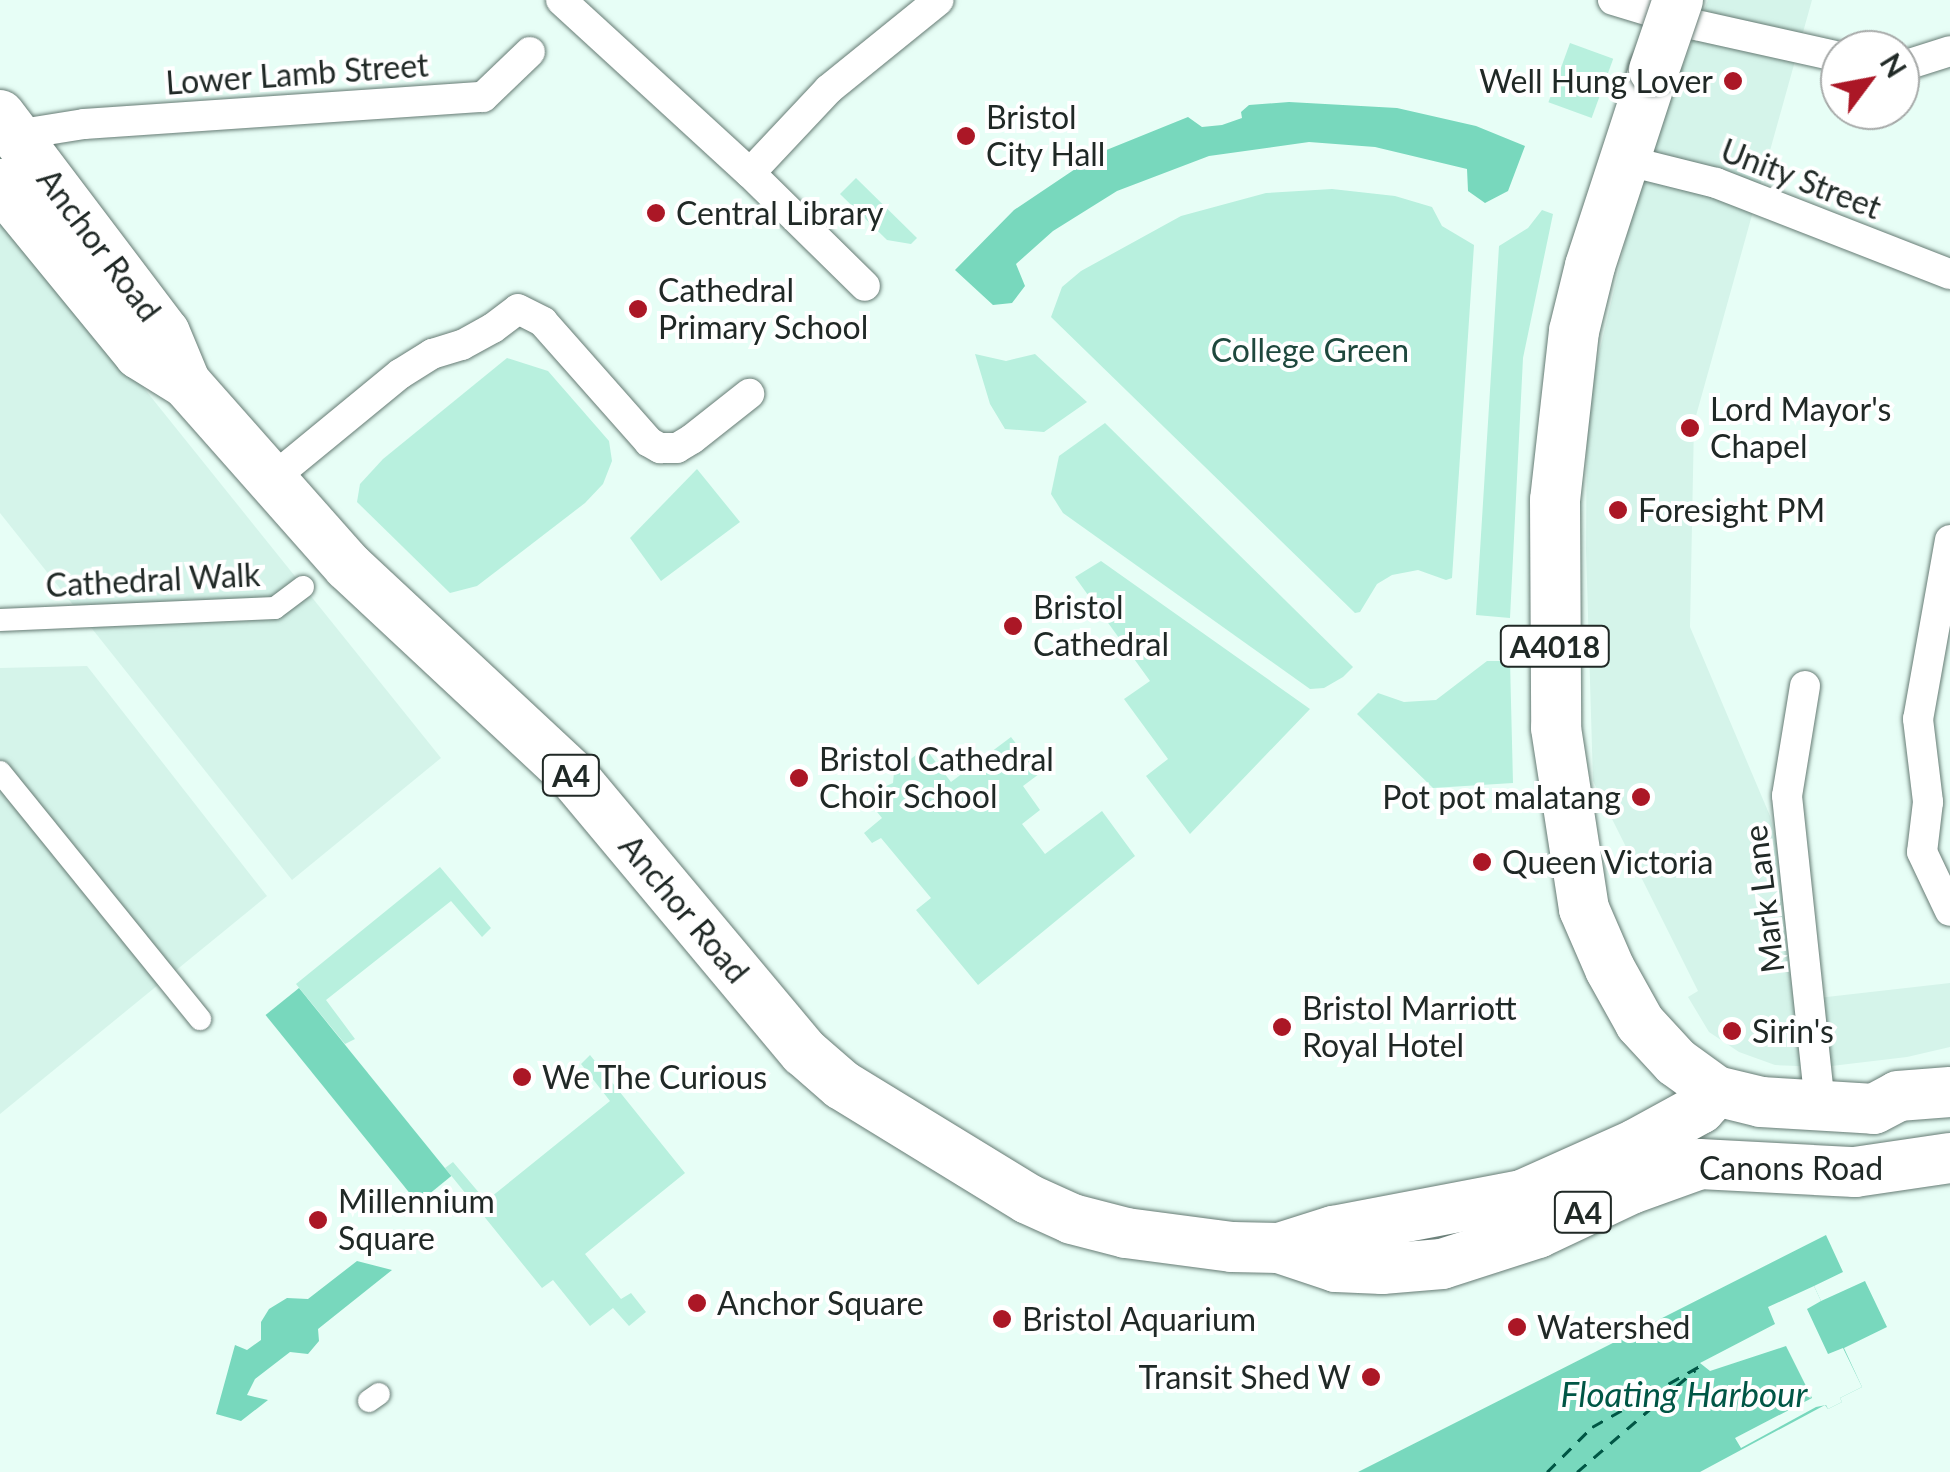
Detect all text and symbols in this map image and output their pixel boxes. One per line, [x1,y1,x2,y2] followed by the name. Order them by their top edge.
[1820,30,1920,130] north arrow
[164,46,430,102] street label: Lower Lamb Street
[1874,47,1914,83] text: N
[1479,62,1713,100] place label: Well Hung Lover
[1722,70,1744,92] marker: Well Hung Lover
[986,99,1106,174] place label: Bristol City Hall
[955,125,977,147] marker: Bristol City Hall
[1715,131,1887,227] street label: Unity Street
[29,161,169,329] street label: Anchor Road
[676,194,884,232] place label: Central Library
[645,202,667,224] marker: Central Library
[658,272,869,347] place label: Cathedral Primary School
[627,298,649,320] marker: Cathedral Primary School
[1211,331,1409,369] park label: College Green
[1710,391,1891,466] place label: Lord Mayor's Chapel
[1679,417,1701,439] marker: Lord Mayor's Chapel
[1638,491,1825,529] place label: Foresight PM
[1607,499,1629,521] marker: Foresight PM
[44,555,262,605] street label: Cathedral Walk
[1033,589,1169,664] place label: Bristol Cathedral
[1002,615,1024,637] marker: Bristol Cathedral
[1498,621,1612,671] road number: A4018
[819,741,1054,816] place label: Bristol Cathedral Choir School
[541,750,601,800] road number: A4
[788,767,810,789] marker: Bristol Cathedral Choir School
[1382,778,1621,816] place label: Pot pot malatang
[1630,786,1652,808] marker: Pot pot malatang
[1736,823,1792,975] street label: Mark Lane
[611,827,757,991] street label: Anchor Road
[1502,843,1714,881] place label: Queen Victoria
[1471,851,1493,873] marker: Queen Victoria
[1302,990,1517,1065] place label: Bristol Marriott Royal Hotel
[1752,1012,1834,1050] place label: Sirin's
[1271,1016,1293,1038] marker: Bristol Marriott Royal Hotel
[1721,1020,1743,1042] marker: Sirin's
[542,1058,768,1096] place label: We The Curious
[511,1066,533,1088] marker: We The Curious
[1699,1149,1883,1187] street label: Canons Road
[338,1183,495,1258] place label: Millennium Square
[1553,1187,1613,1237] road number: A4
[307,1209,329,1231] marker: Millennium Square
[717,1284,924,1322] place label: Anchor Square
[686,1292,708,1314] marker: Anchor Square
[1022,1300,1257,1338] place label: Bristol Aquarium
[991,1308,1013,1330] marker: Bristol Aquarium
[1537,1308,1690,1346] place label: Watershed
[1506,1316,1528,1338] marker: Watershed
[1138,1358,1351,1396] place label: Transit Shed W
[1360,1366,1382,1388] marker: Transit Shed W
[1560,1372,1808,1414] water label: Floating Harbour

